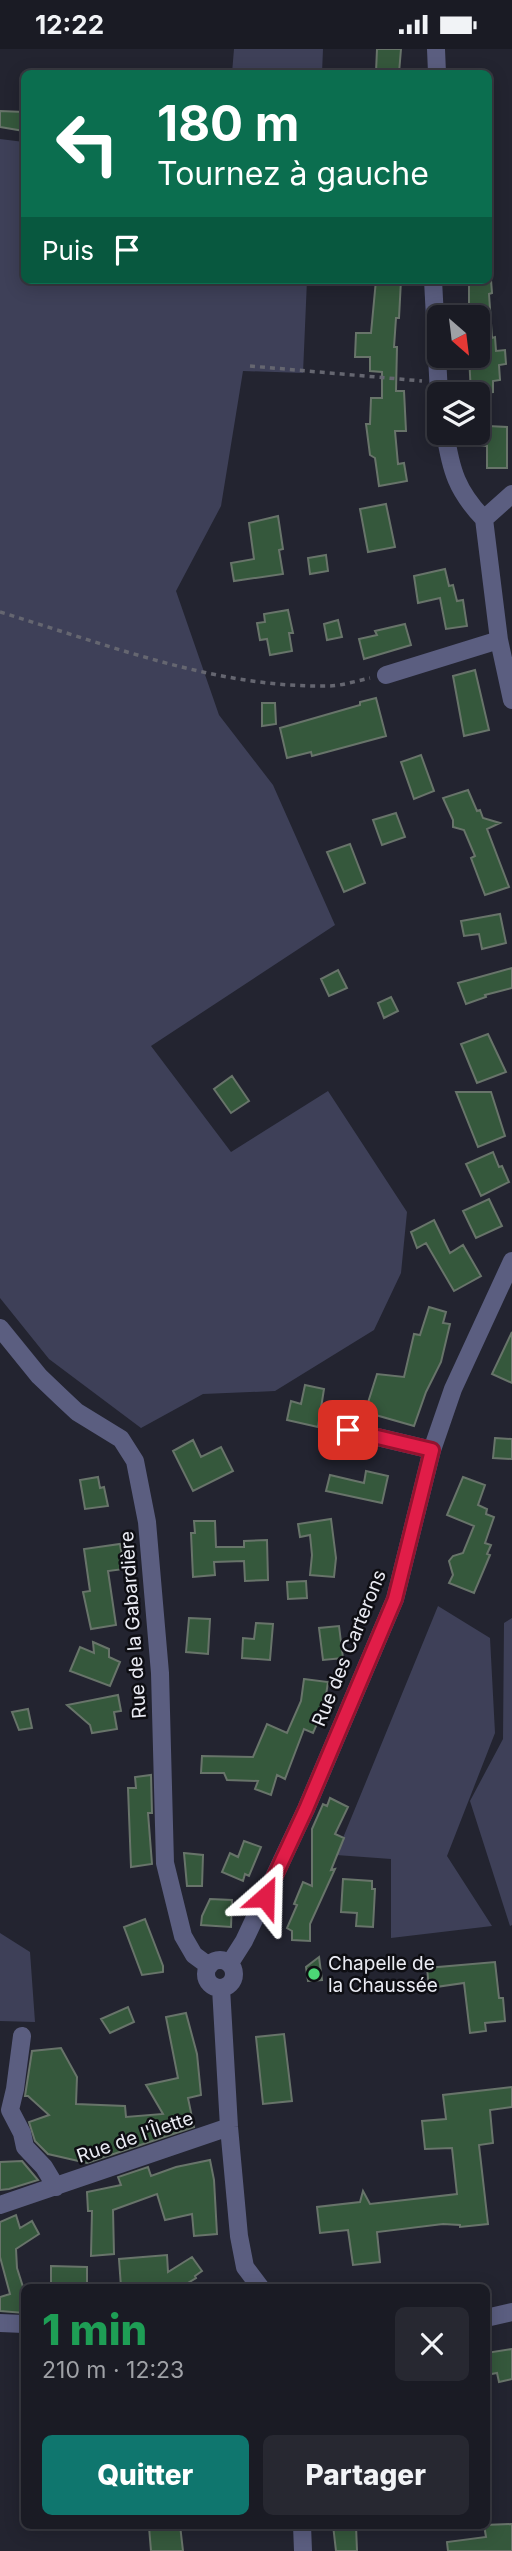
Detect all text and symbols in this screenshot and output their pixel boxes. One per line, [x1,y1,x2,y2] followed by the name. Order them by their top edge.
[35,9,104,40] text: 12:22
[157,94,299,153] text: 180 m
[42,98,133,189] icon: left
[157,154,429,193] text: Tournez à gauche
[108,231,146,269] icon: arrive
[42,235,94,266] text: Puis
[427,305,490,367] north arrow
[427,305,490,445] map controls
[427,382,490,445] button: layers
[318,1400,378,1460] pin
[329,1411,367,1449] icon: arrive
[115,1530,151,1720] street label: Rue de la Gabardière
[307,1566,391,1730] street label: Rue des Carterons
[228,1860,302,1934] position arrow
[328,1952,438,1997] place label: Chapelle de la Chaussée
[306,1966,322,1982] marker: Chapelle de la Chaussée
[74,2106,196,2168] street label: Rue de l'Îlette
[42,2304,147,2355] text: 1 min
[395,2307,469,2381] button: close
[42,2356,184,2384] text: 210 m · 12:23
[42,2435,249,2515] button: Quitter
[263,2435,469,2515] button: Partager

